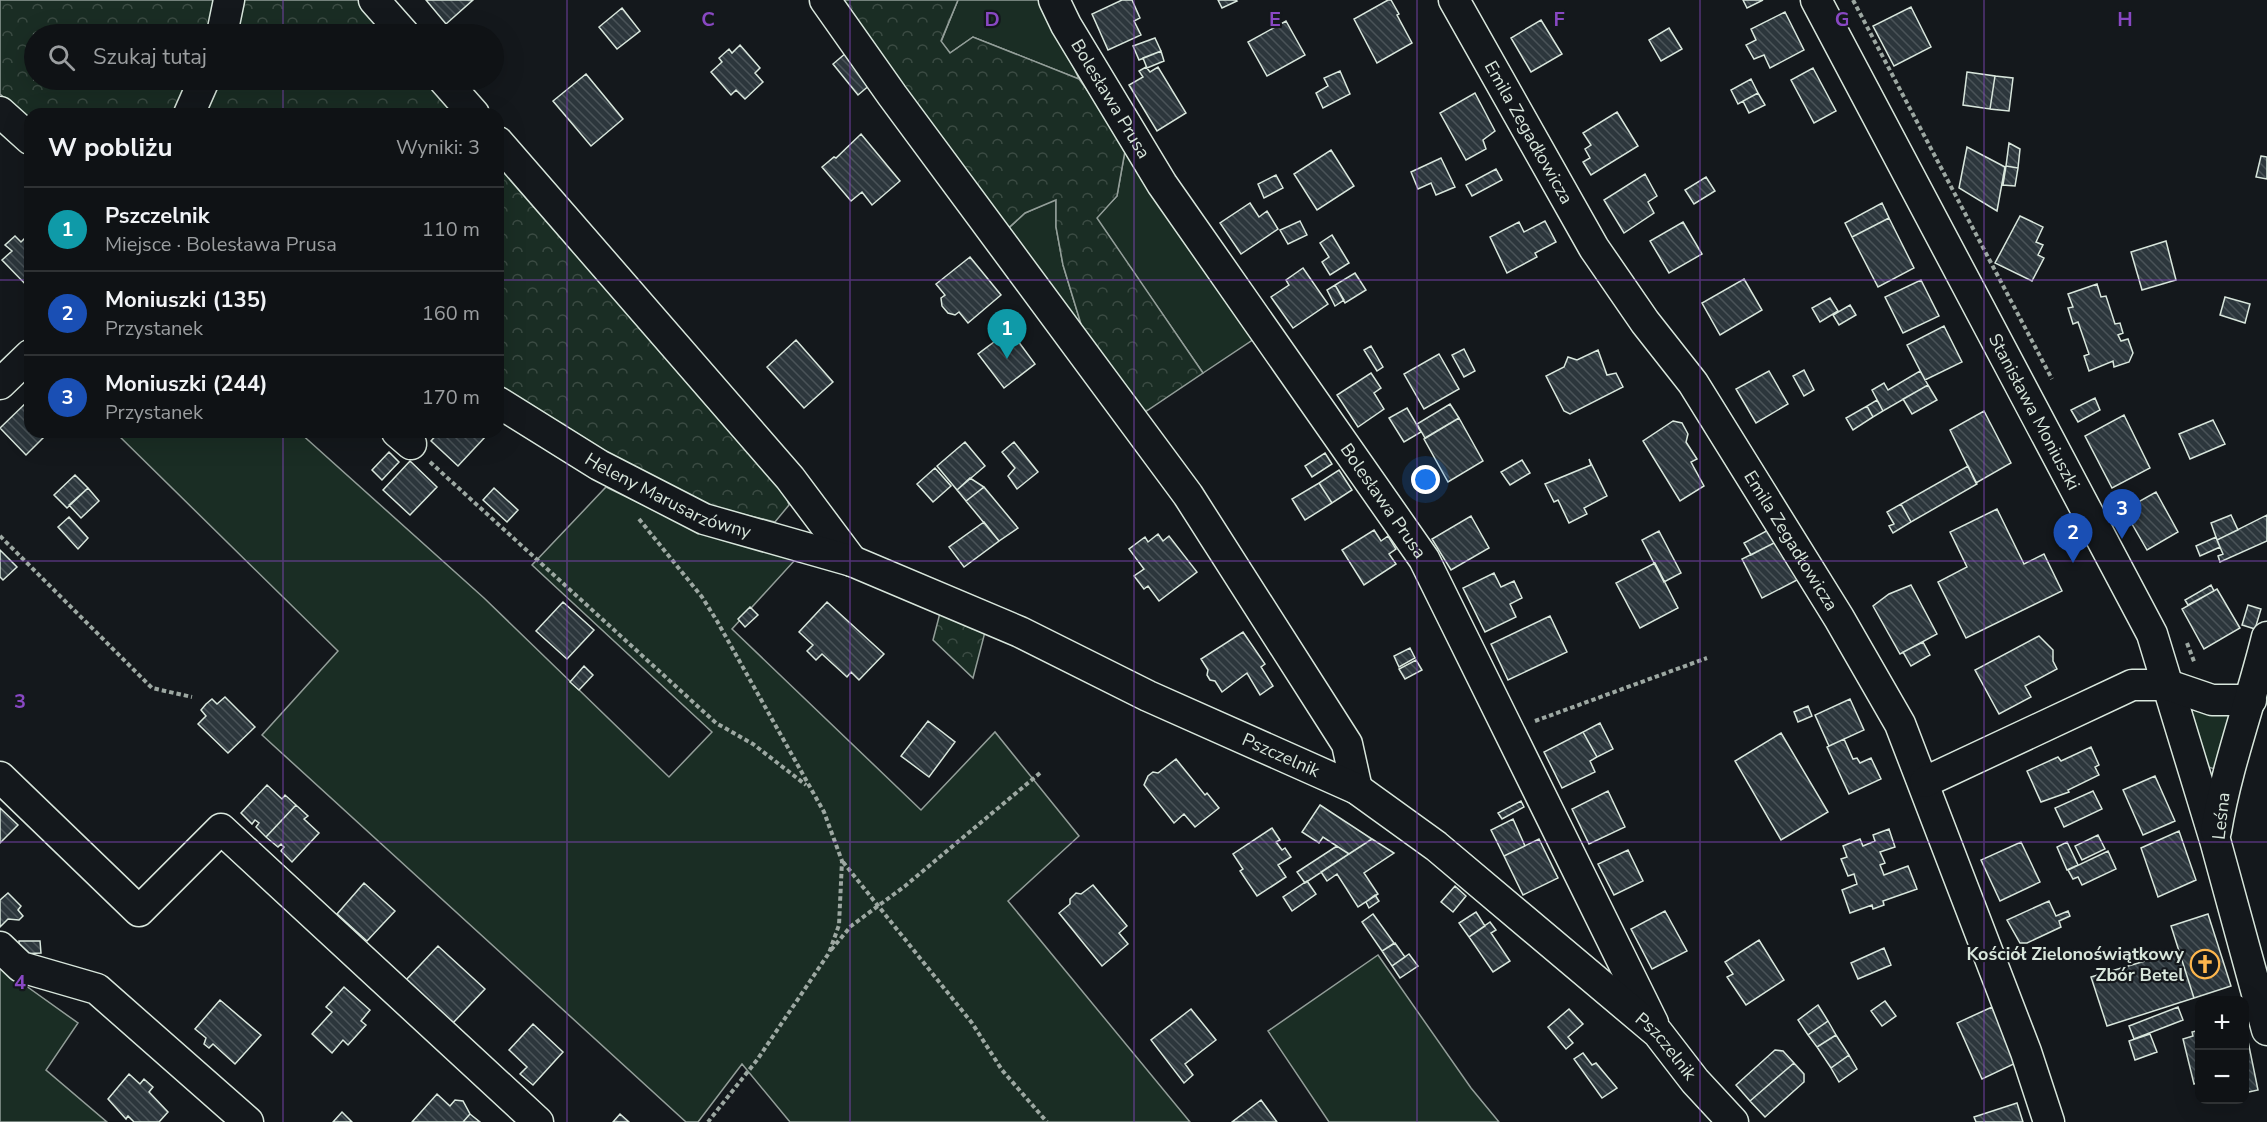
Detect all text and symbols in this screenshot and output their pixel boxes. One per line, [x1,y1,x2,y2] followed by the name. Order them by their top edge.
[701,6,715,33] text: C
[984,6,1000,33] text: D
[1269,6,1281,33] text: E
[1553,6,1565,33] text: F
[1835,6,1849,33] text: G
[2117,6,2133,33] text: H
[24,24,504,90] search box
[1065,35,1156,163] street label: Bolesława Prusa
[45,41,78,74] icon: search
[93,42,207,72] text: Szukaj tutaj
[1479,56,1579,208] street label: Emila Zegadłowicza
[48,130,172,165] text: W pobliżu
[396,134,480,161] text: Wyniki: 3
[105,201,209,231] text: Pszczelnik
[62,216,74,243] text: 1
[422,216,480,243] text: 110 m
[105,231,337,258] text: Miejsce · Bolesława Prusa
[105,285,268,315] text: Moniuszki (135)
[62,300,74,327] text: 2
[422,300,480,327] text: 160 m
[988,310,1026,359] pin: 1
[105,315,203,342] text: Przystanek
[1983,329,2086,494] street label: Stanisława Moniuszki
[105,369,268,399] text: Moniuszki (244)
[62,384,74,411] text: 3
[422,384,480,411] text: 170 m
[105,399,203,426] text: Przystanek
[1335,438,1432,563] street label: Bolesława Prusa
[580,447,755,544] street label: Heleny Marusarzówny
[1411,465,1440,494] your location
[1738,466,1844,615] street label: Emila Zegadłowicza
[2102,490,2142,539] pin: 3
[2054,514,2092,563] pin: 2
[14,688,26,715] text: 3
[1238,727,1325,783] street label: Pszczelnik
[2207,791,2235,841] street label: Leśna
[1966,942,2185,987] place label: Kościół Zielonoświątkowy Zbór Betel
[2189,948,2221,980] church icon: Kościół Zielonoświątkowy Zbór Betel
[14,969,26,996] text: 4
[2195,996,2249,1104] map controls
[2195,996,2249,1050] button: +
[1630,1007,1703,1086] street label: Pszczelnik
[2195,1050,2249,1104] button: −

